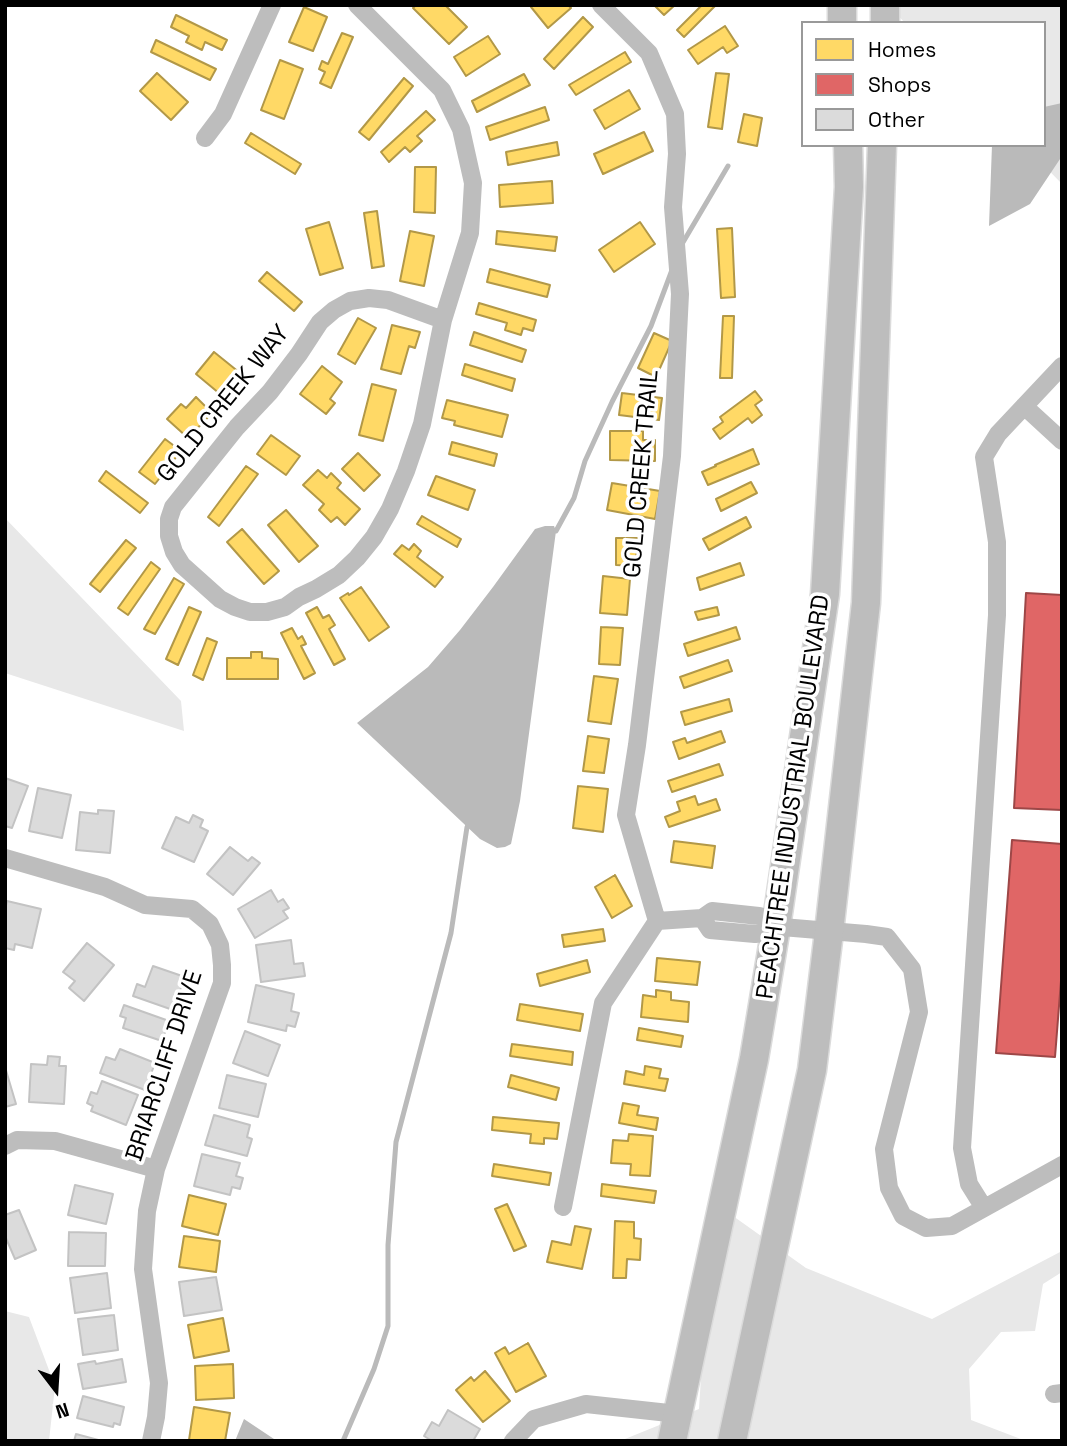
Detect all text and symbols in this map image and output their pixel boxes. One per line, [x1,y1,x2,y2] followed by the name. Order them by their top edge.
[801,21,1046,147] legend
[868,36,936,63] text: Homes
[868,71,931,98] text: Shops
[868,106,925,133] text: Other
[152,320,296,488] street label: GOLD CREEK WAY
[619,369,665,579] street label: GOLD CREEK TRAIL
[751,593,837,1001] street label: PEACHTREE INDUSTRIAL BOULEVARD
[121,967,209,1165] street label: BRIARCLIFF DRIVE
[21,1355,91,1425] north arrow
[53,1397,72,1424] text: N

